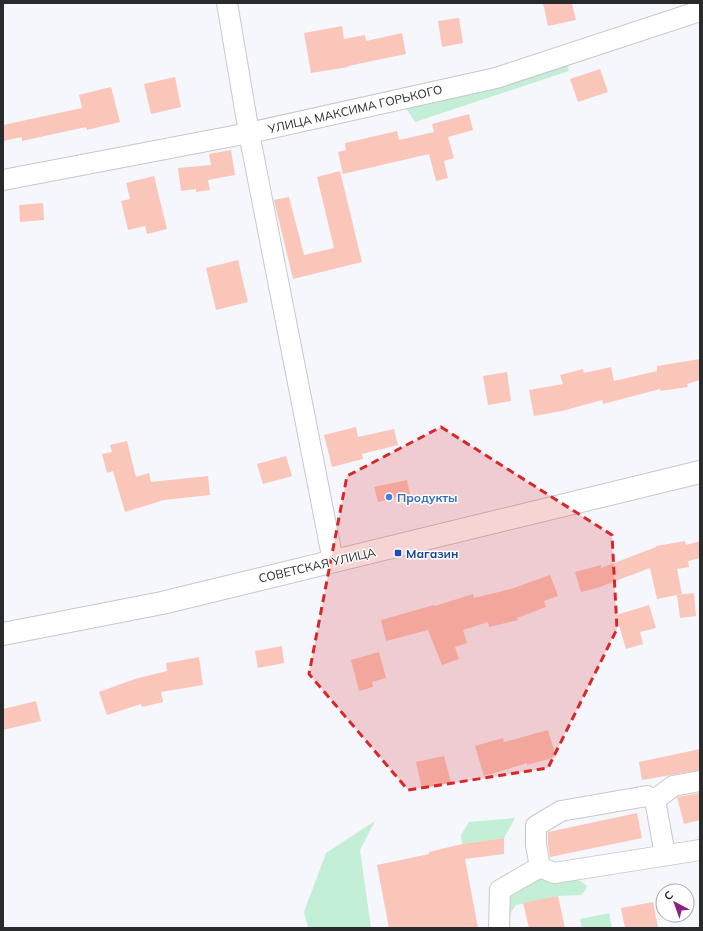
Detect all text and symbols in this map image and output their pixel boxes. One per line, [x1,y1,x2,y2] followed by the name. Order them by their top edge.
[265,82,444,137] street label: УЛИЦА МАКСИМА ГОРЬКОГО
[397,490,458,505] place label: Продукты
[384,492,394,502] marker: Продукты
[257,544,377,586] street label: СОВЕТСКАЯ УЛИЦА
[406,546,458,561] place label: Магазин
[393,548,403,558] marker: Магазин
[655,883,695,923] north arrow
[661,887,676,903] text: С

